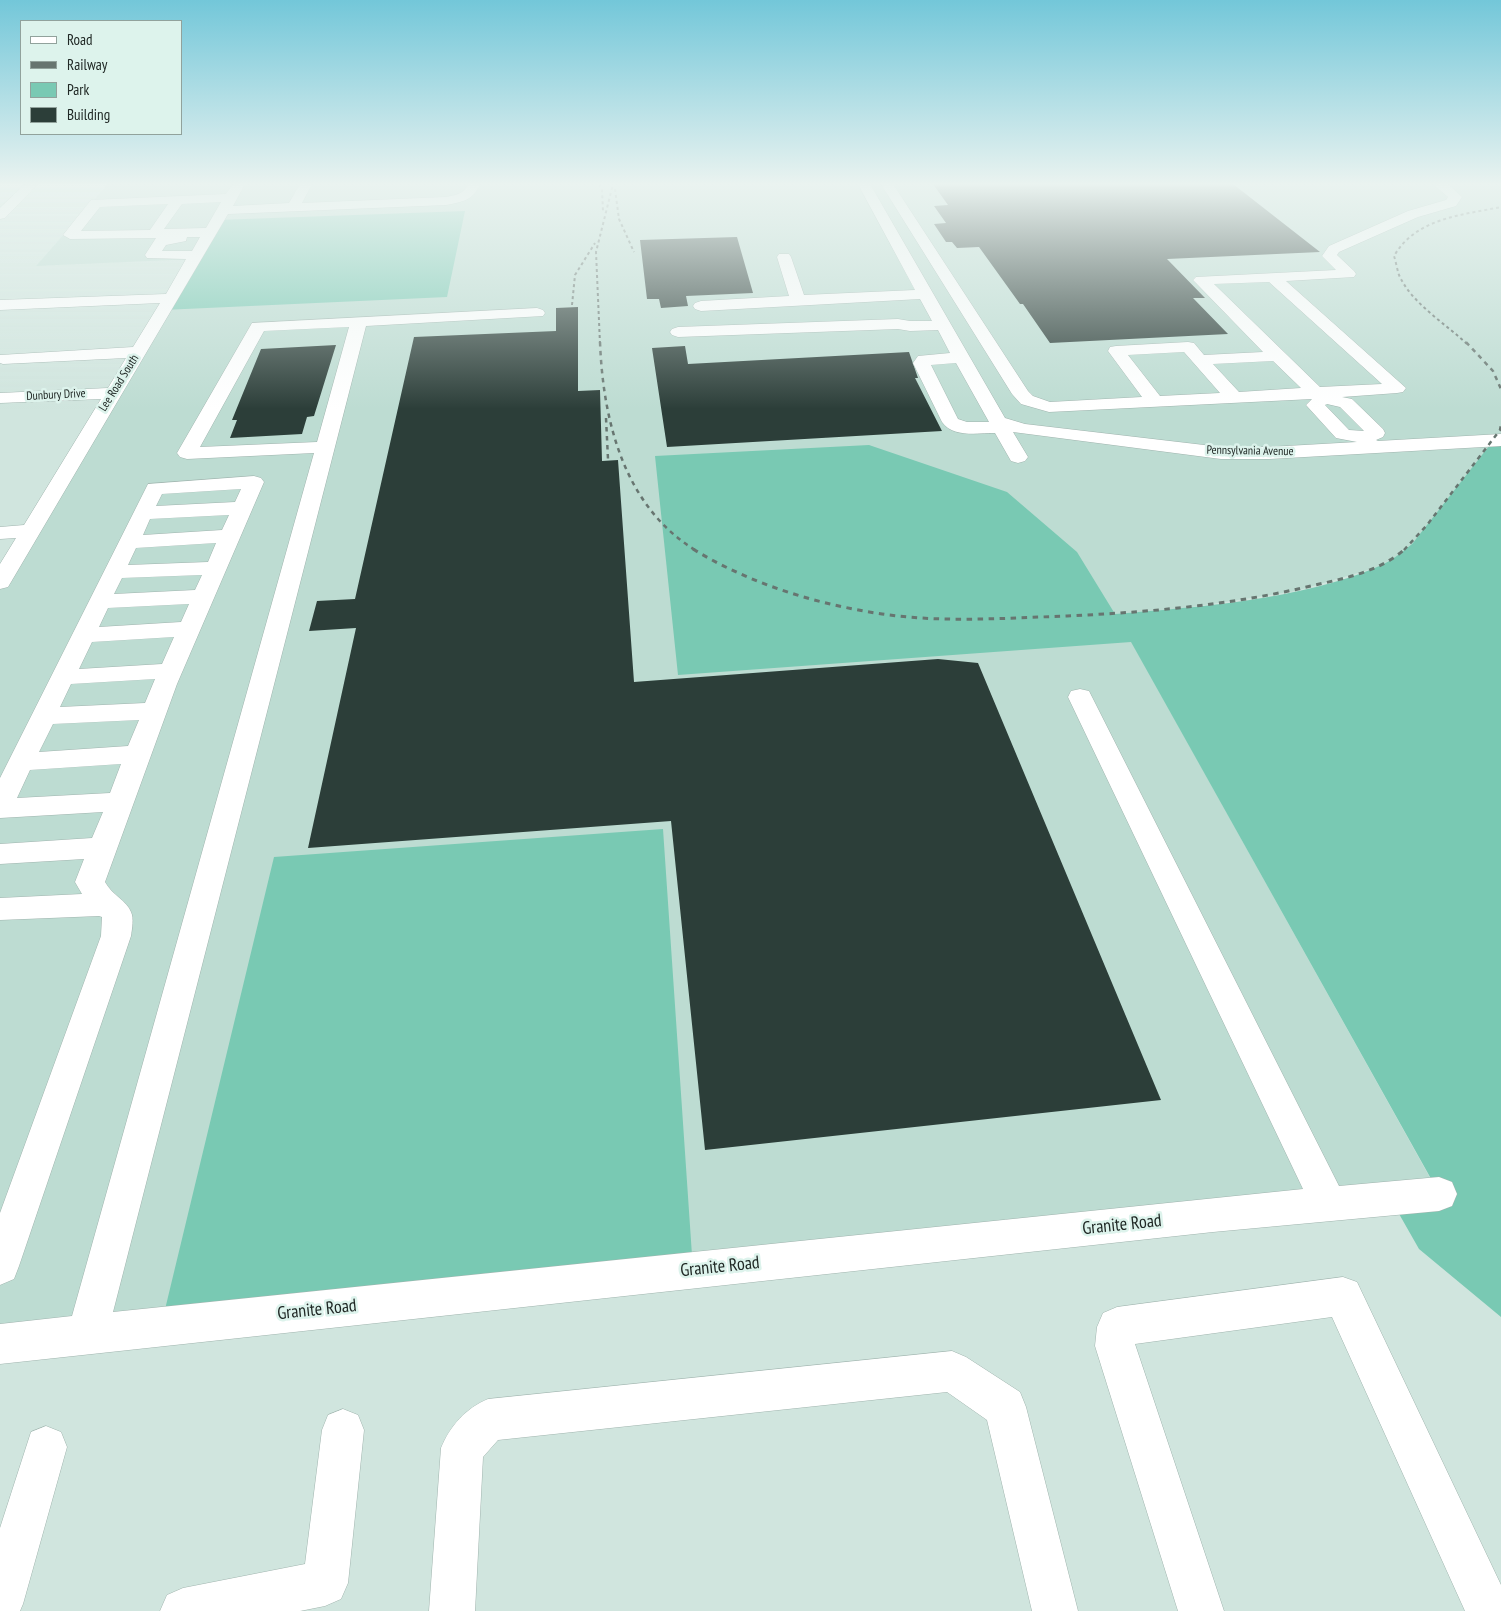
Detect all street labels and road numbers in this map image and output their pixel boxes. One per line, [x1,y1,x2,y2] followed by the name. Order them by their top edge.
[96,352,142,414] street label: Lee Road South
[26,386,86,404] street label: Dunbury Drive
[1206,443,1294,459] street label: Pennsylvania Avenue
[1081,1210,1163,1240] street label: Granite Road
[679,1252,761,1282] street label: Granite Road
[276,1295,358,1325] street label: Granite Road

